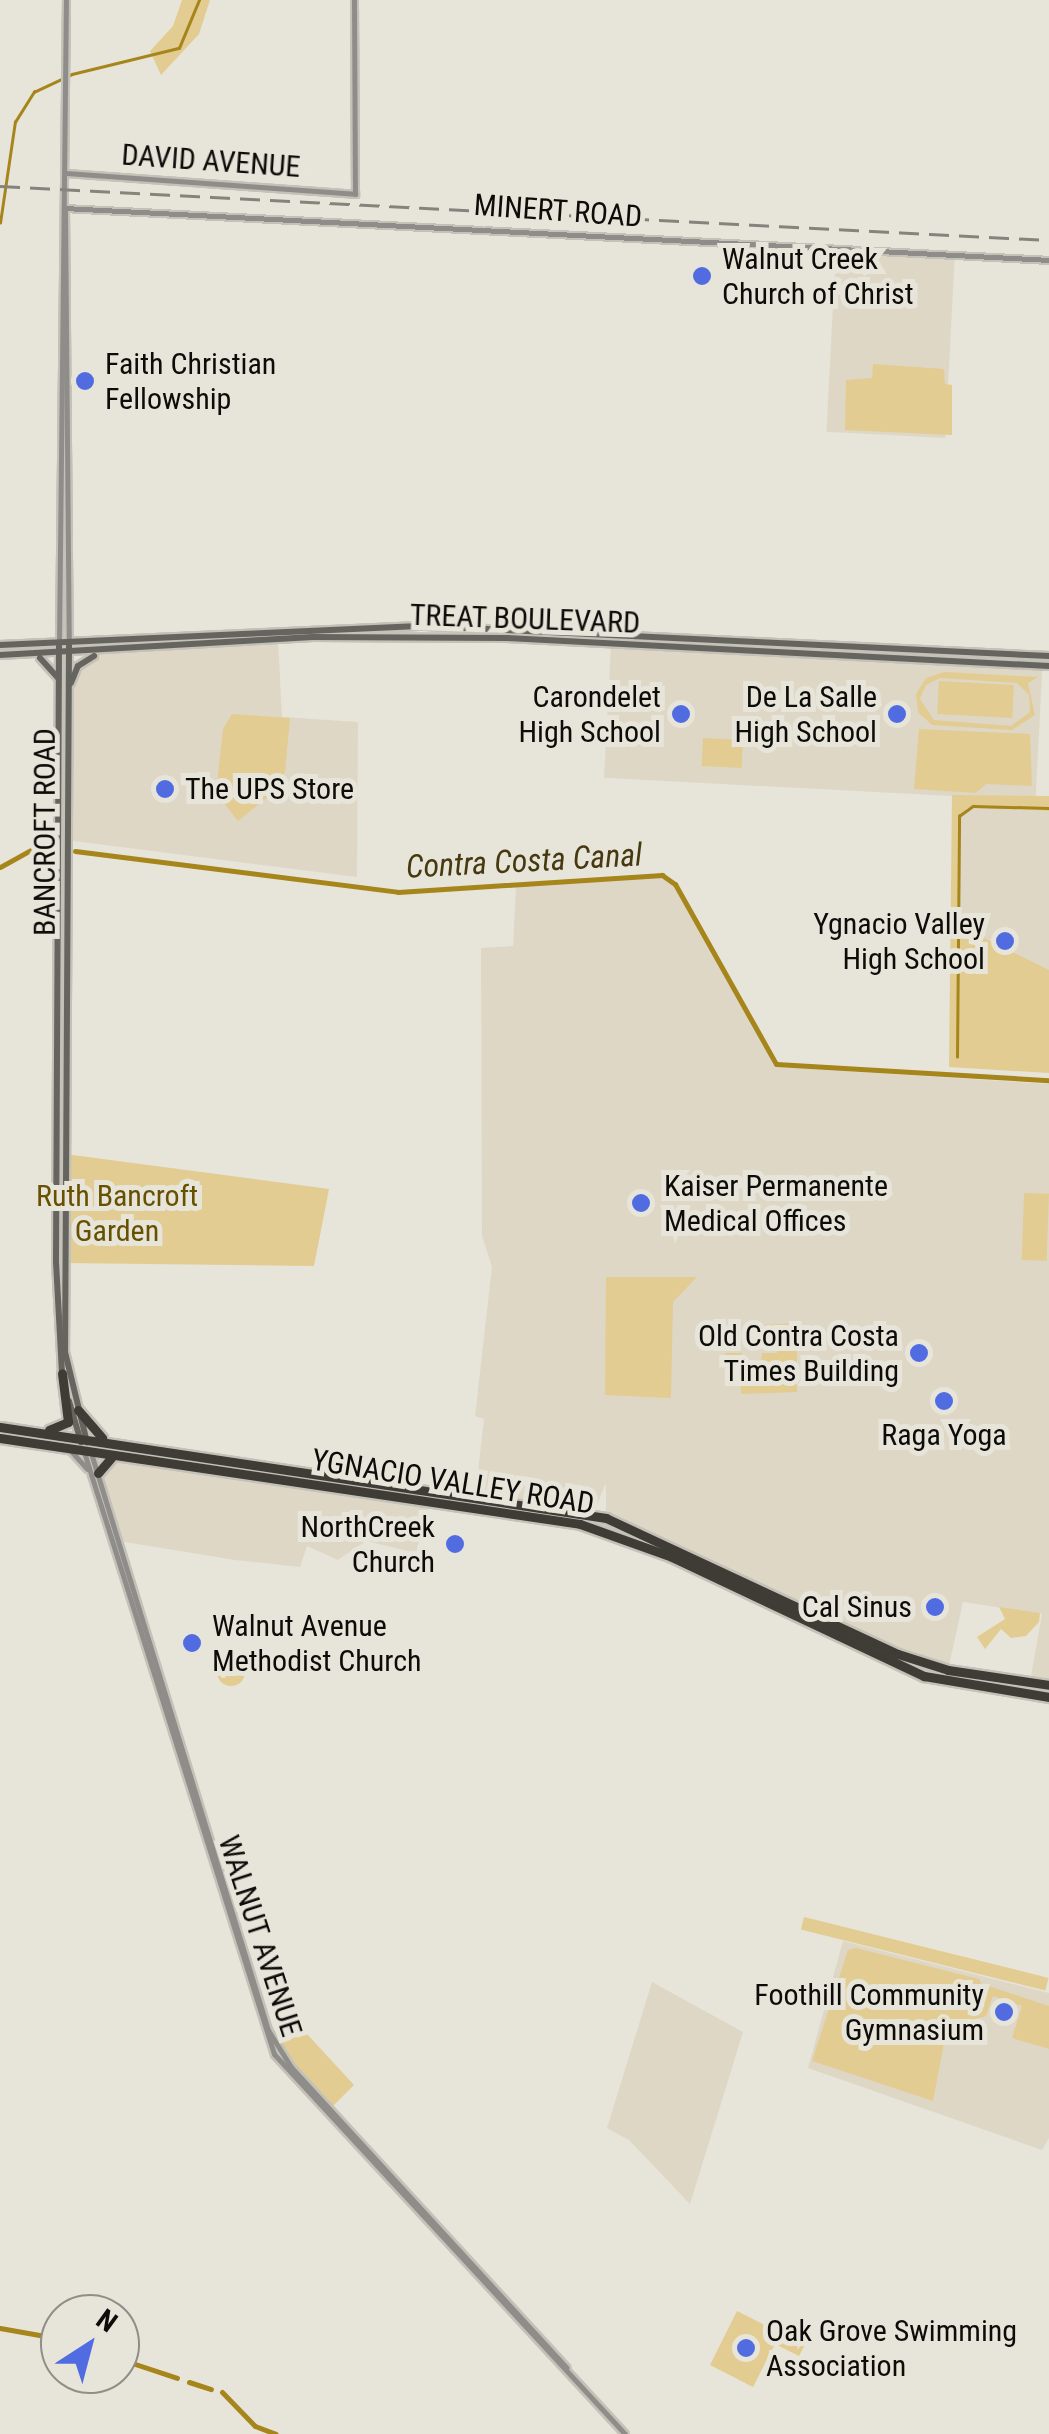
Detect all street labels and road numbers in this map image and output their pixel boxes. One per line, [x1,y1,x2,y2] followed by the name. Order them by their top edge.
[120,137,302,185] street label: DAVID AVENUE
[472,187,644,235] street label: MINERT ROAD
[409,597,641,641] street label: TREAT BOULEVARD
[27,728,63,936] street label: BANCROFT ROAD
[309,1442,597,1522] street label: YGNACIO VALLEY ROAD
[210,1831,310,2041] street label: WALNUT AVENUE

